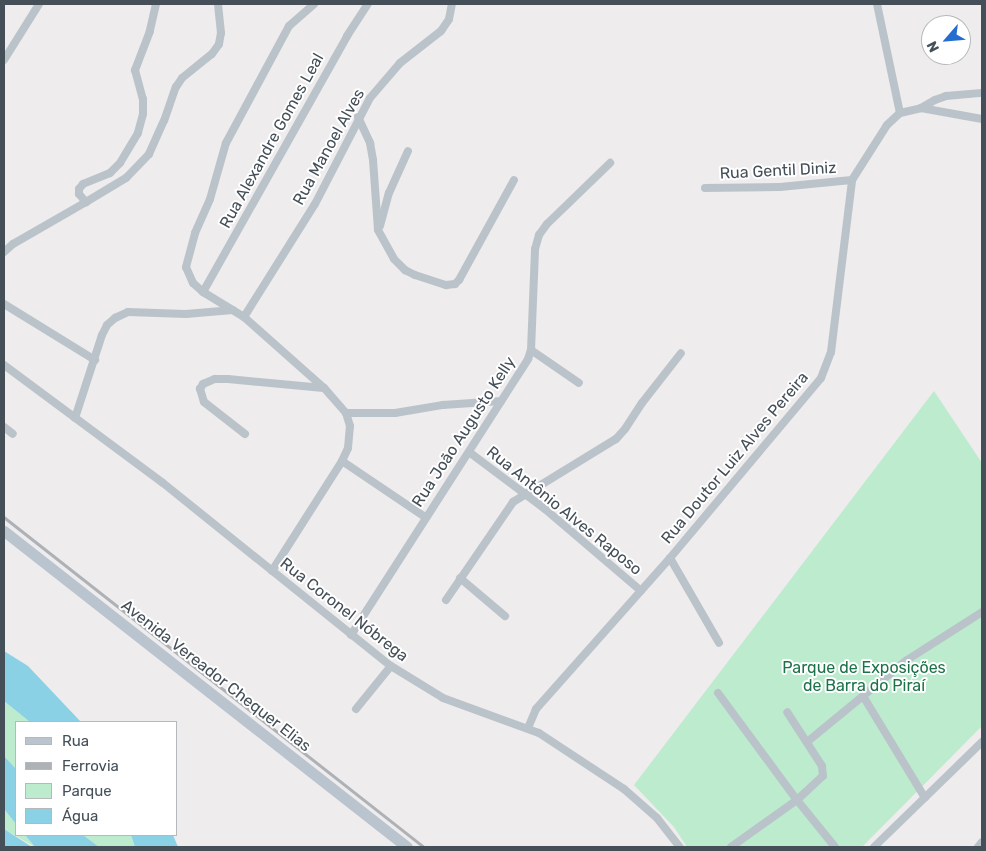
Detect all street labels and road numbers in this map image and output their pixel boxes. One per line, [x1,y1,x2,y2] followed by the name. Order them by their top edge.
[216,50,328,232] street label: Rua Alexandre Gomes Leal
[289,85,369,209] street label: Rua Manoel Alves
[719,158,837,184] street label: Rua Gentil Diniz
[408,353,520,511] street label: Rua João Augusto Kelly
[657,368,813,548] street label: Rua Doutor Luiz Alves Pereira
[482,442,646,580] street label: Rua Antônio Alves Raposo
[276,554,412,666] street label: Rua Coronel Nóbrega
[117,596,315,756] street label: Avenida Vereador Chequer Elias

